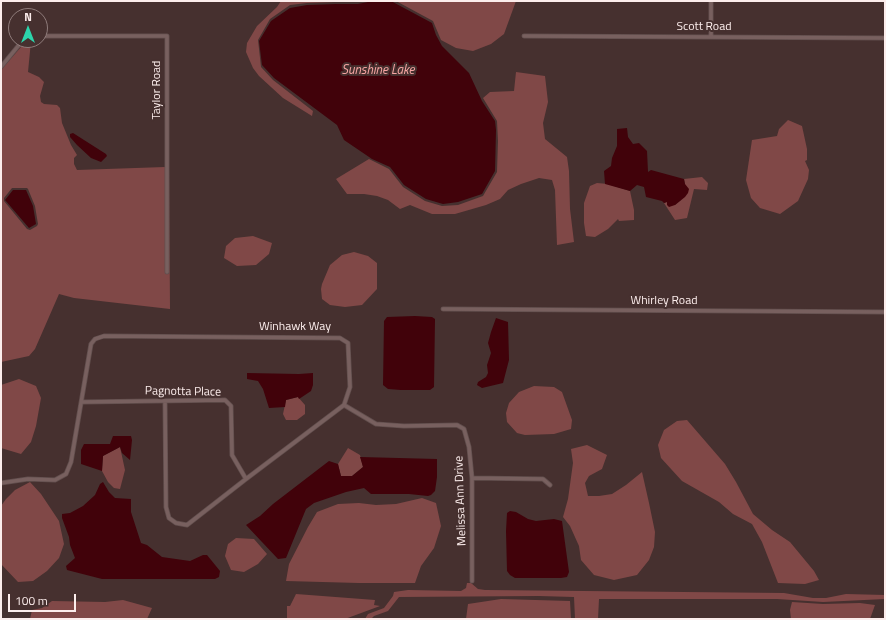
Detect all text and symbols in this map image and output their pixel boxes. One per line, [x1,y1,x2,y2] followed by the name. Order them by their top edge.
[8,8,48,48] north arrow
[24,9,32,25] text: N
[677,20,731,34] street label: Scott Road
[150,61,164,119] street label: Taylor Road
[341,63,415,79] water label: Sunshine Lake
[631,294,697,308] street label: Whirley Road
[259,320,331,334] street label: Winhawk Way
[145,384,221,400] street label: Pagnotta Place
[452,456,470,546] street label: Melissa Ann Drive
[10,586,78,612] scale bar
[15,591,48,610] text: 100 m

